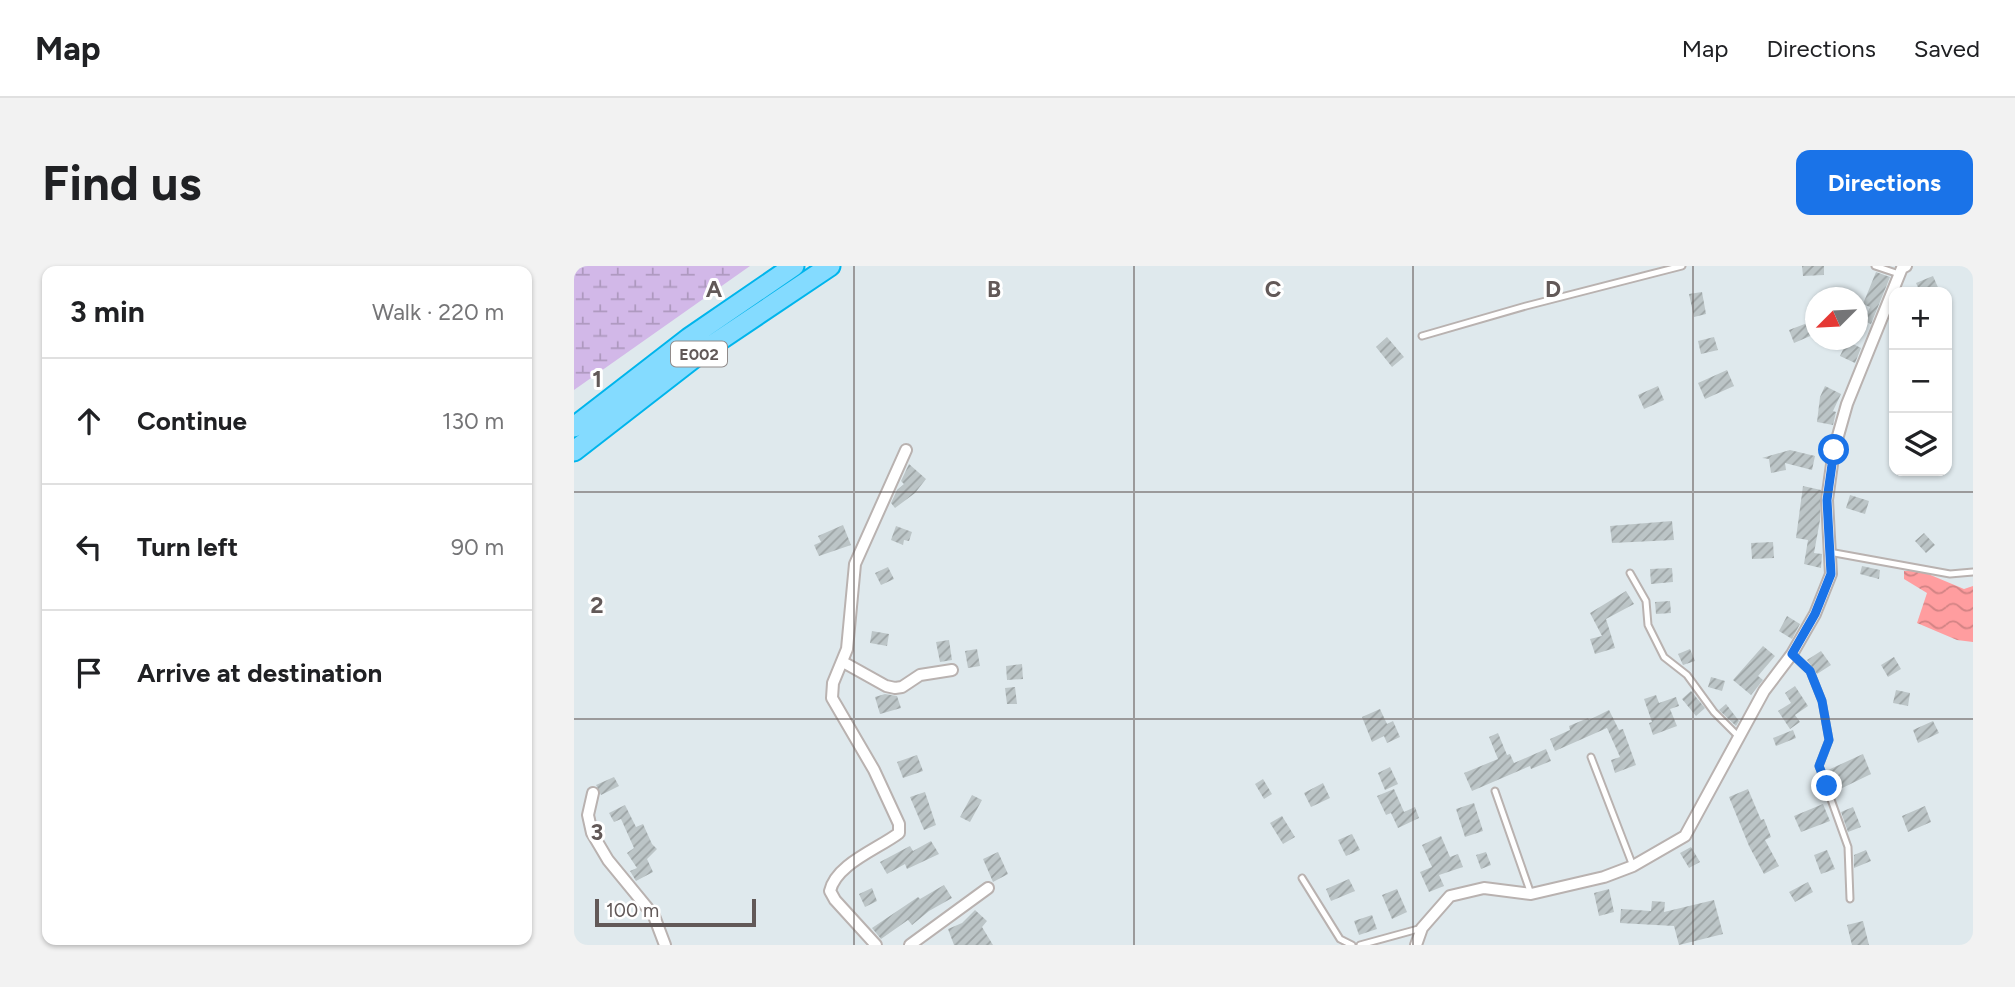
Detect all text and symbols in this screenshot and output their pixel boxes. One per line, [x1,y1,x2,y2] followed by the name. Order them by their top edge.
[35,29,101,68] text: Map
[1682,34,1728,63] text: Map
[1766,34,1876,63] text: Directions
[1914,34,1980,63] text: Saved
[1796,150,1973,215] button: Directions
[42,153,201,212] text: Find us
[706,275,723,303] text: A
[987,275,1001,303] text: B
[1265,275,1282,303] text: C
[1545,275,1561,303] text: D
[1805,287,1868,350] north arrow
[1889,287,1952,476] map controls
[1889,287,1952,350] button: +
[70,293,145,330] text: 3 min
[372,298,504,326] text: Walk · 220 m
[671,342,727,366] road number: E002
[1889,350,1952,413] button: −
[592,365,602,393] text: 1
[70,402,108,440] icon: ahead
[137,405,247,437] text: Continue
[442,407,504,435] text: 130 m
[1889,413,1952,476] button: layers
[1818,434,1849,465] route start
[70,528,108,566] icon: left
[137,531,238,563] text: Turn left
[451,533,504,561] text: 90 m
[590,591,604,619] text: 2
[70,654,108,692] icon: arrive
[137,657,382,689] text: Arrive at destination
[1811,770,1842,801] route end
[591,818,603,846] text: 3
[595,896,756,928] scale bar
[606,899,659,922] text: 100 m

